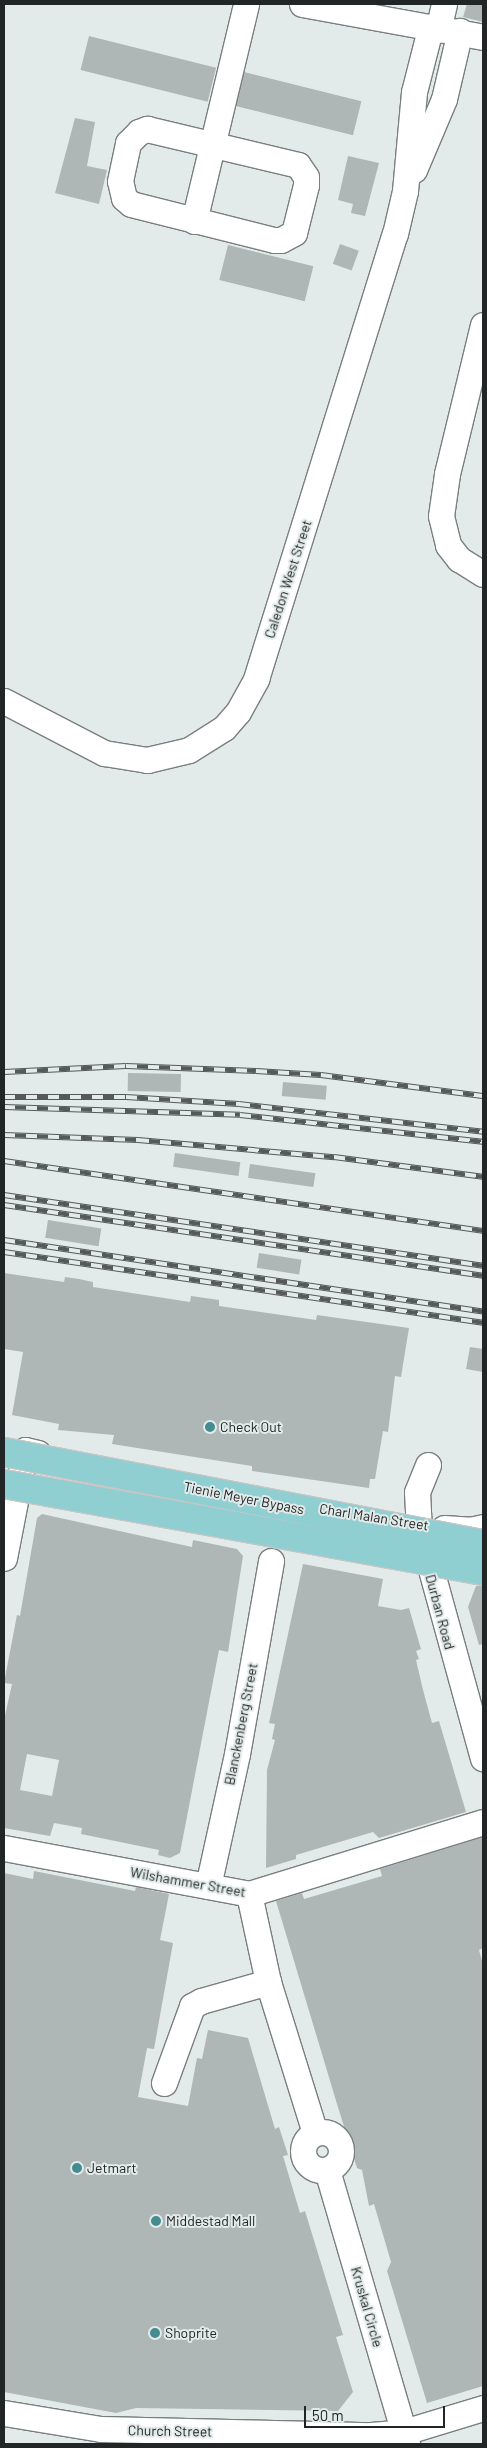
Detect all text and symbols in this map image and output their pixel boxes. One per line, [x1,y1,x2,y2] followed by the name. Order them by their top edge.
[261,518,315,640] street label: Caledon West Street
[220,1419,282,1435] place label: Check Out
[204,1421,216,1433] marker: Check Out
[182,1478,306,1518] street label: Tienie Meyer Bypass
[318,1500,430,1534] street label: Charl Malan Street
[422,1573,458,1651] street label: Durban Road
[221,1662,261,1786] street label: Blanckenberg Street
[129,1864,247,1900] street label: Wilshammer Street
[87,2160,137,2176] place label: Jetmart
[71,2162,83,2174] marker: Jetmart
[166,2213,255,2229] place label: Middestad Mall
[150,2215,162,2227] marker: Middestad Mall
[347,2265,387,2349] street label: Kruskal Circle
[165,2325,217,2341] place label: Shoprite
[149,2327,161,2339] marker: Shoprite
[307,2396,448,2428] scale bar
[312,2406,344,2424] text: 50 m
[128,2422,212,2440] street label: Church Street

